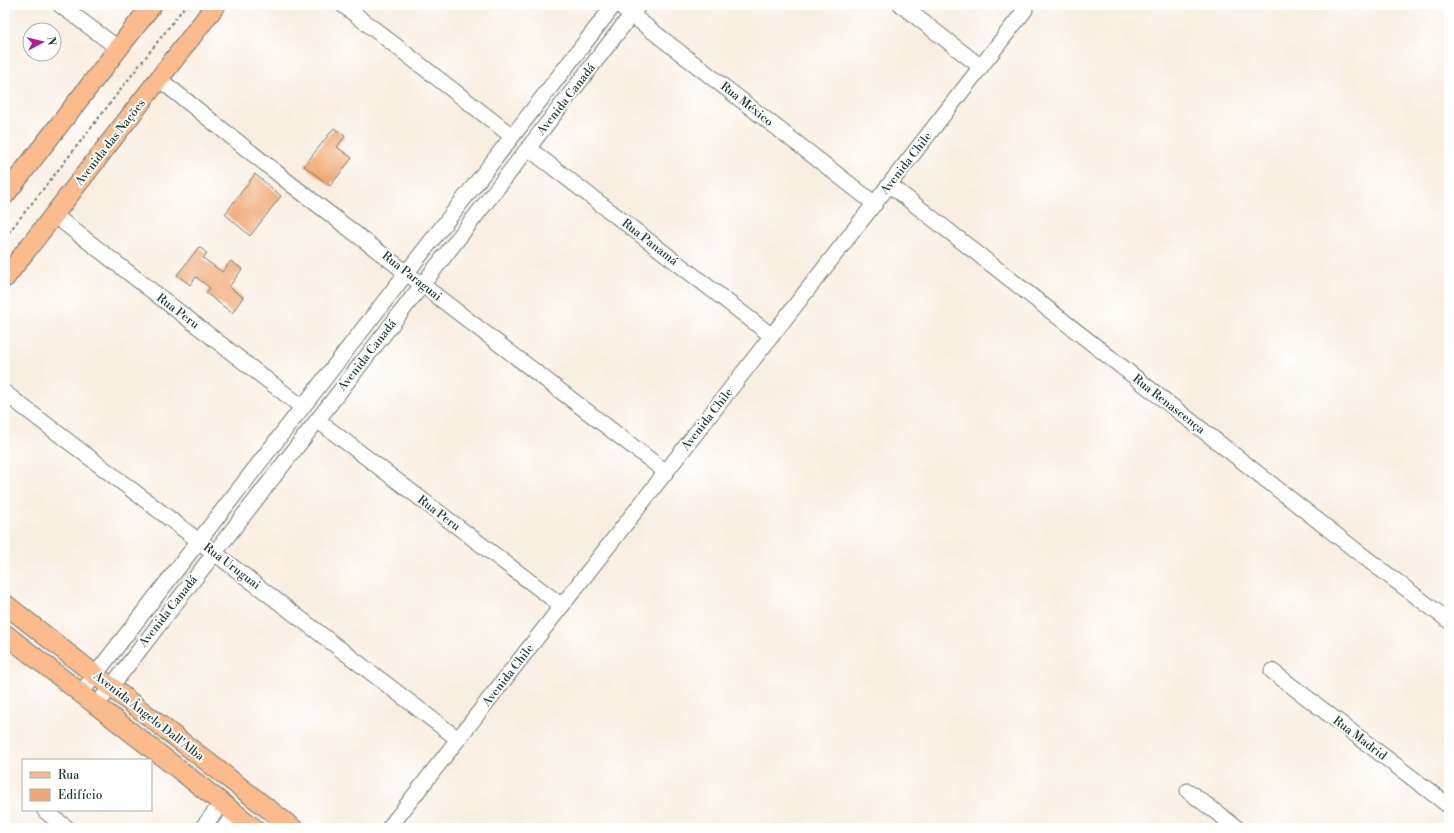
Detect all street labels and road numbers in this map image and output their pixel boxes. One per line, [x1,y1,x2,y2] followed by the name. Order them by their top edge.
[533,60,599,139] street label: Avenida Canadá
[717,79,776,130] street label: Rua México
[71,96,149,189] street label: Avenida das Nações
[877,129,935,198] street label: Avenida Chile
[619,216,681,270] street label: Rua Panamá
[379,248,445,304] street label: Rua Paraguai
[153,291,202,332] street label: Rua Peru
[334,316,400,395] street label: Avenida Canadá
[1129,371,1209,438] street label: Rua Renascença
[678,385,736,454] street label: Avenida Chile
[414,493,463,534] street label: Rua Peru
[200,540,263,593] street label: Rua Uruguai
[135,572,201,651] street label: Avenida Canadá
[479,641,537,710] street label: Avenida Chile
[90,666,209,765] street label: Avenida Ângelo Dall'Alba
[1330,713,1390,764] street label: Rua Madrid

